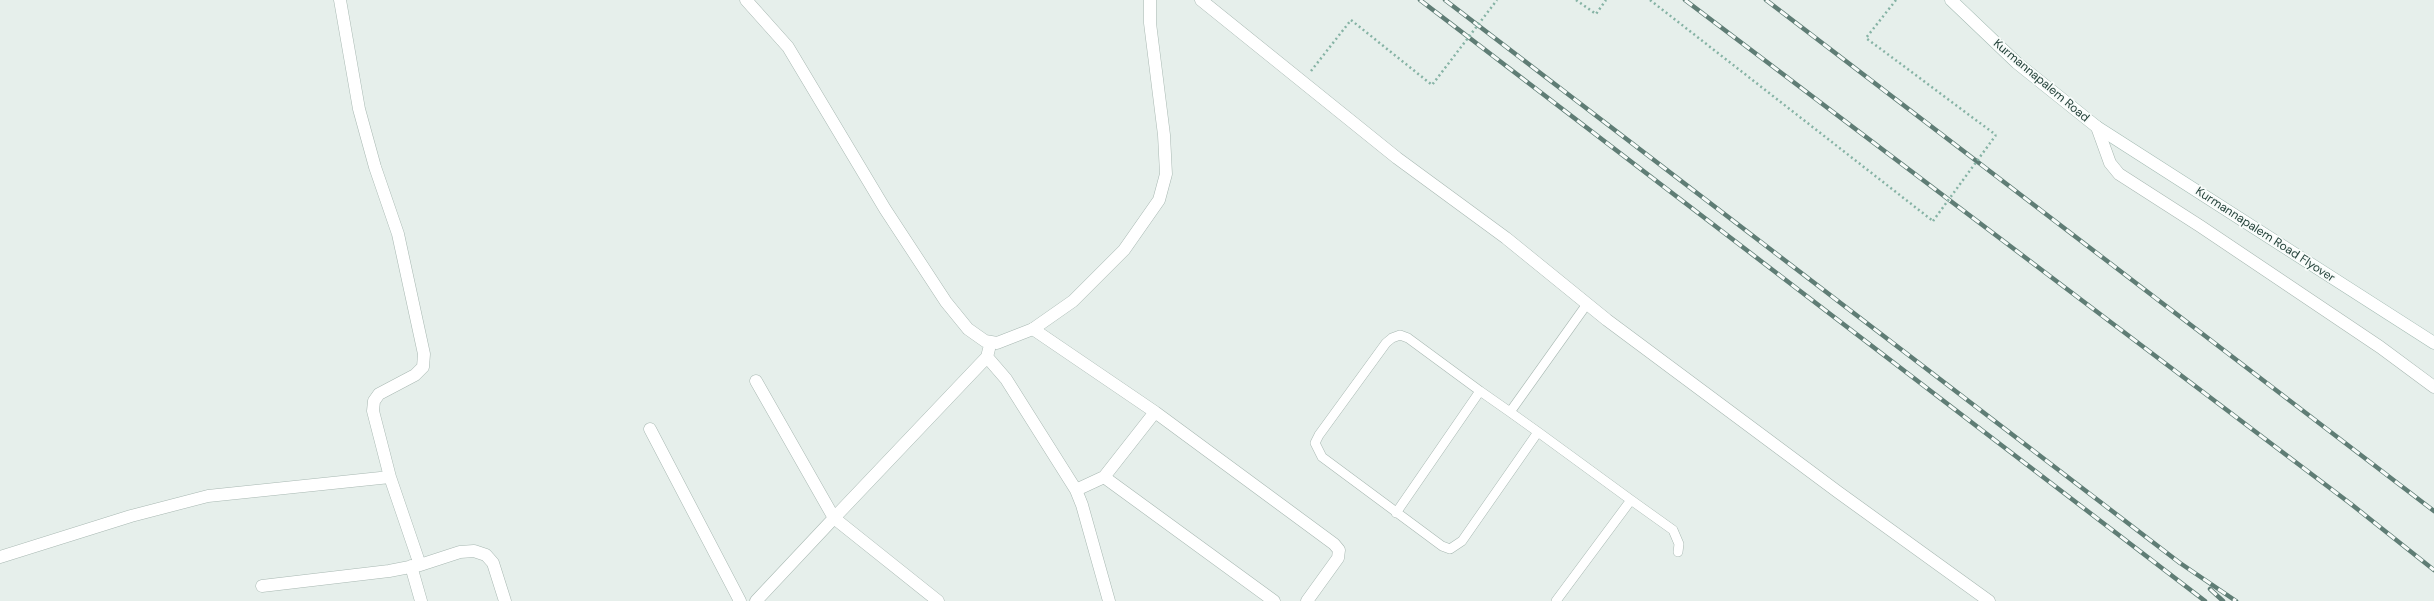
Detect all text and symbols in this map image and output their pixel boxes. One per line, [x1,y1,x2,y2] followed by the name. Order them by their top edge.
[1990,37,2092,125] street label: Kurmannapalem Road
[2193,184,2337,286] street label: Kurmannapalem Road Flyover

